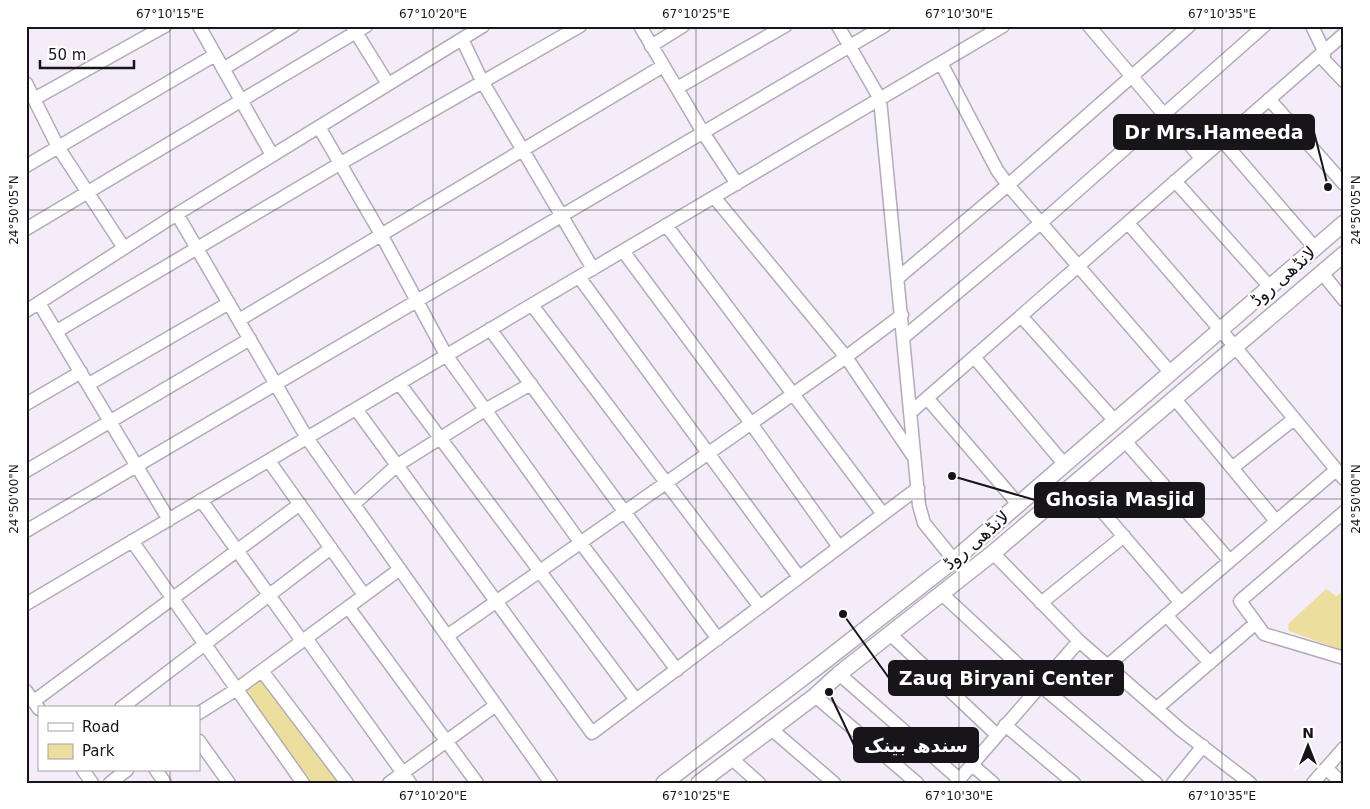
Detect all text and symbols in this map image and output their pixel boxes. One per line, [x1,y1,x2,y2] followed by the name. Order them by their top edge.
[136,7,204,21] text: 67°10'15"E
[399,7,467,21] text: 67°10'20"E
[662,7,730,21] text: 67°10'25"E
[925,7,993,21] text: 67°10'30"E
[1188,7,1256,21] text: 67°10'35"E
[40,38,134,70] scale bar
[48,46,86,64] text: 50 m
[1114,115,1314,149] callout: Dr Mrs.Hameeda
[1124,121,1304,143] text: Dr Mrs.Hameeda
[7,175,21,245] text: 24°50'05"N
[1349,175,1363,245] text: 24°50'05"N
[1246,242,1321,311] street label: لانڈھی روڈ
[7,464,21,534] text: 24°50'00"N
[1349,464,1363,534] text: 24°50'00"N
[1035,483,1204,517] callout: Ghosia Masjid
[1045,488,1195,510] text: Ghosia Masjid
[938,506,1014,575] street label: لانڈھی روڈ
[889,661,1123,695] callout: Zauq Biryani Center
[899,667,1114,689] text: Zauq Biryani Center
[38,706,200,772] legend
[82,718,120,736] text: Road
[1282,722,1332,772] north arrow
[1302,725,1314,741] text: N
[854,728,978,762] callout: سندھ بینک
[864,734,968,756] text: سندھ بینک
[82,742,115,760] text: Park
[399,789,467,803] text: 67°10'20"E
[662,789,730,803] text: 67°10'25"E
[925,789,993,803] text: 67°10'30"E
[1188,789,1256,803] text: 67°10'35"E

